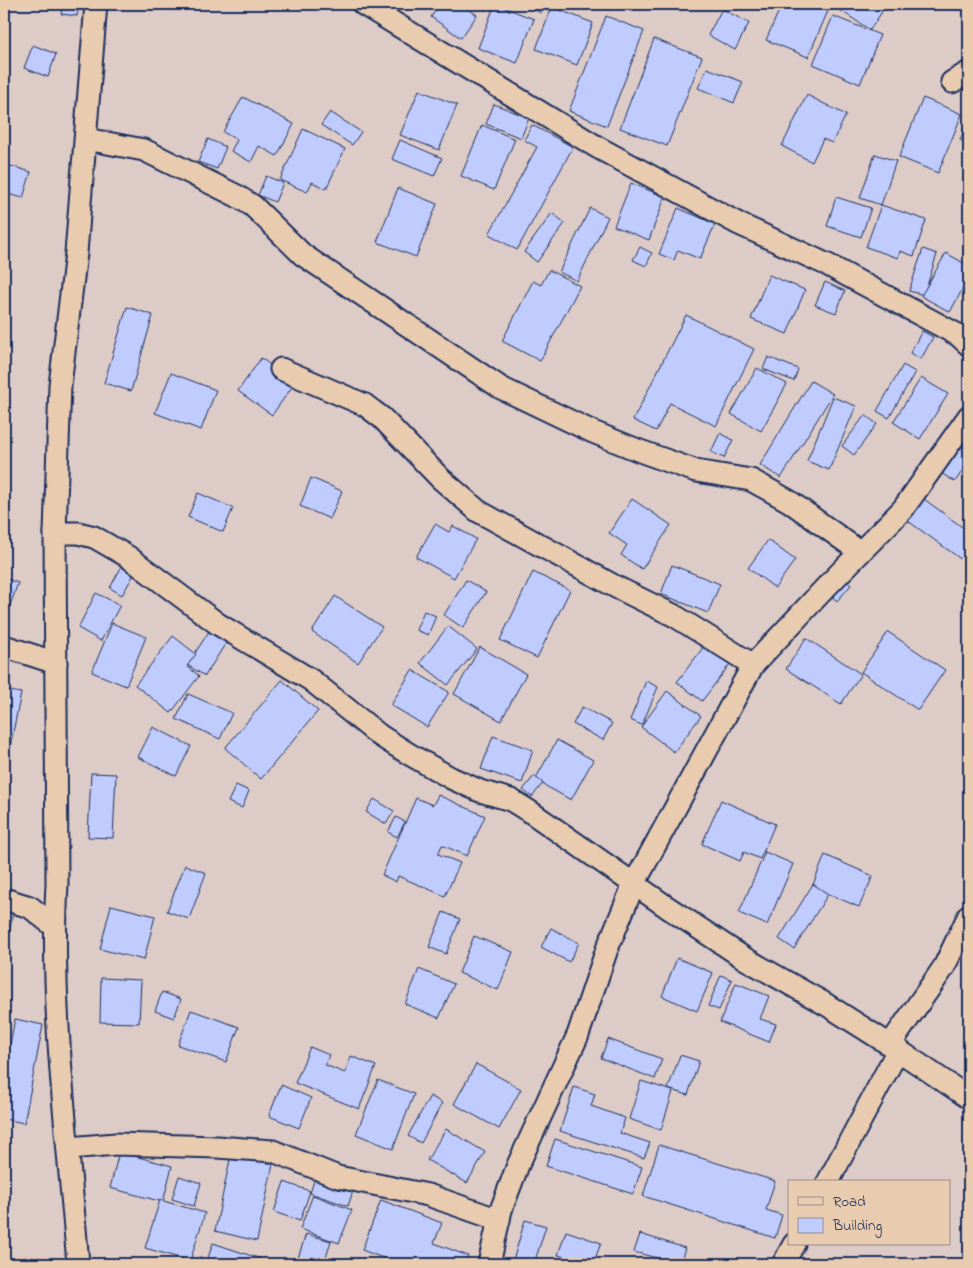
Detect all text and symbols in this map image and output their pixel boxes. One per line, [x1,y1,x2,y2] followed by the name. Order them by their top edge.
[788,1180,950,1246] legend
[833,1191,866,1213] text: Road
[832,1215,882,1238] text: Building

